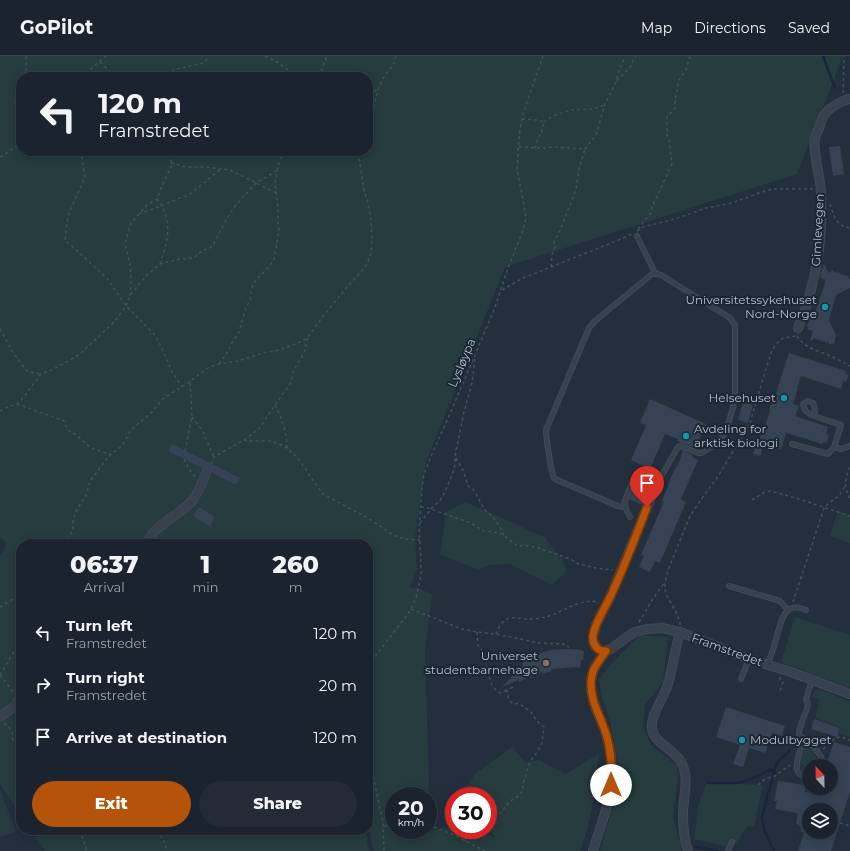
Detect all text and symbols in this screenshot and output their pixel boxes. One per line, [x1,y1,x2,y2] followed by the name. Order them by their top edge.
[20,16,93,39] text: GoPilot
[641,19,672,37] text: Map
[694,19,766,37] text: Directions
[788,19,830,37] text: Saved
[98,86,182,120] text: 120 m
[32,88,84,140] icon: left
[98,120,210,142] text: Framstredet
[808,193,827,267] street label: Gimlevegen
[686,292,817,321] place label: Universitetssykehuset Nord-Norge
[820,302,830,312] marker: Universitetssykehuset Nord-Norge
[445,336,479,389] street label: Lysløypa
[709,390,776,405] place label: Helsehuset
[779,393,789,403] marker: Helsehuset
[694,421,778,450] place label: Avdeling for arktisk biologi
[681,431,691,441] marker: Avdeling for arktisk biologi
[630,466,664,507] pin
[636,472,658,494] icon: arrive
[70,550,138,579] text: 06:37
[201,550,210,579] text: 1
[273,550,319,579] text: 260
[84,579,125,595] text: Arrival
[192,579,218,595] text: min
[289,579,303,595] text: m
[66,616,133,635] text: Turn left
[32,622,54,644] icon: left
[313,624,357,643] text: 120 m
[690,630,765,669] street label: Framstredet
[66,635,147,651] text: Framstredet
[425,648,538,677] place label: Universet studentbarnehage
[541,658,551,668] marker: Universet studentbarnehage
[66,668,145,687] text: Turn right
[32,674,54,696] icon: right
[319,676,357,695] text: 20 m
[66,687,147,703] text: Framstredet
[32,726,54,748] icon: arrive
[66,728,227,747] text: Arrive at destination
[313,728,357,747] text: 120 m
[750,732,831,747] place label: Modulbygget
[737,735,747,745] marker: Modulbygget
[802,759,838,795] north arrow
[802,759,838,839] map controls
[590,764,632,806] position arrow
[32,781,191,827] button: Exit
[199,781,357,827] button: Share
[445,787,497,839] speed limit sign: 30
[398,796,424,820] text: 20
[802,803,838,839] button: layers
[398,816,424,829] text: km/h

